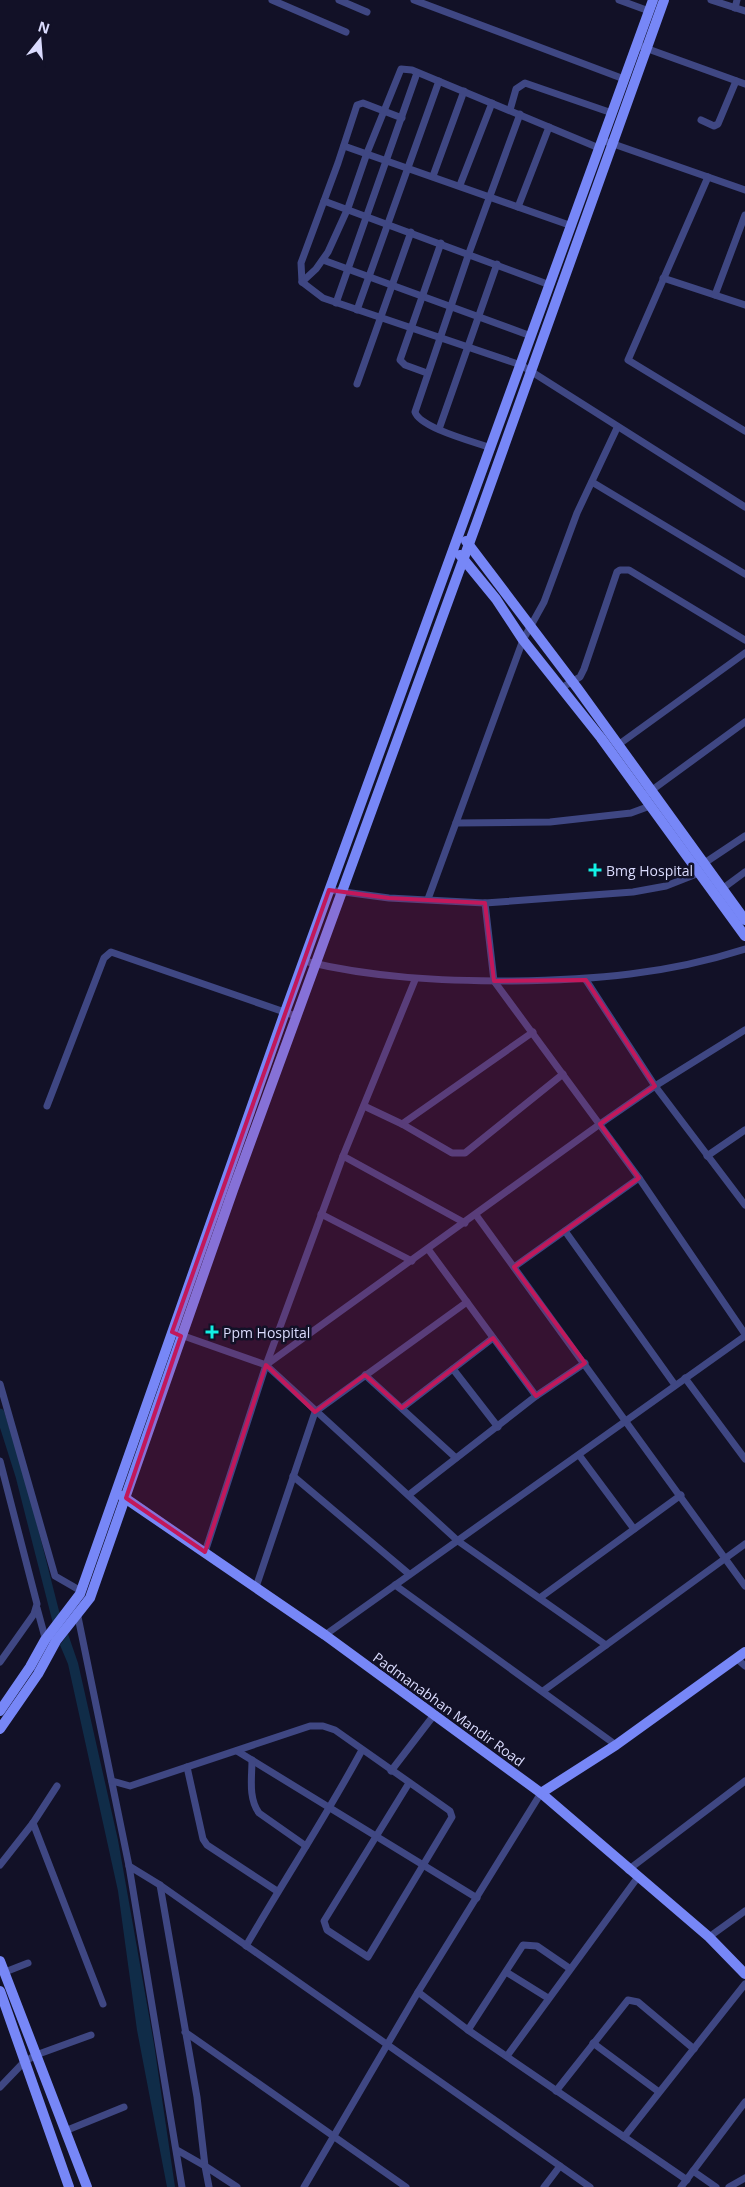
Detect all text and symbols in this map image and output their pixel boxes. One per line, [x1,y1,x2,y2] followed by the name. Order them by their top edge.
[15,15,65,65] north arrow
[36,16,52,38] text: N
[606,861,693,880] place label: Bmg Hospital
[588,863,602,877] marker: Bmg Hospital
[223,1323,310,1342] place label: Ppm Hospital
[205,1325,219,1339] marker: Ppm Hospital
[369,1648,529,1770] street label: Padmanabhan Mandir Road

